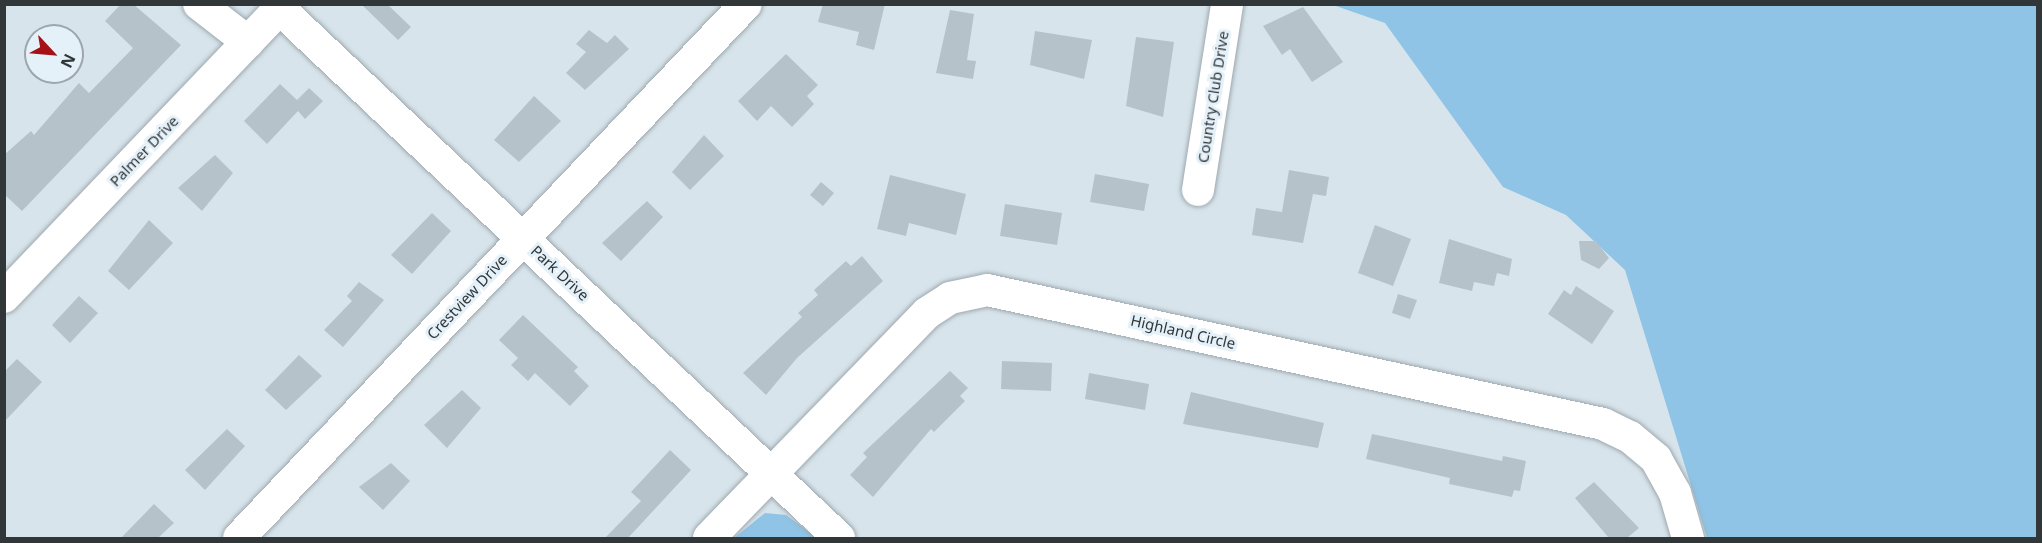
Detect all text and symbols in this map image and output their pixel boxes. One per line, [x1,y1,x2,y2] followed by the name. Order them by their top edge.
[24,24,84,84] north arrow
[1194,30,1232,164] street label: Country Club Drive
[56,50,81,72] text: N
[106,112,182,190] street label: Palmer Drive
[527,242,593,304] street label: Park Drive
[423,251,511,343] street label: Crestview Drive
[1129,311,1237,353] street label: Highland Circle

